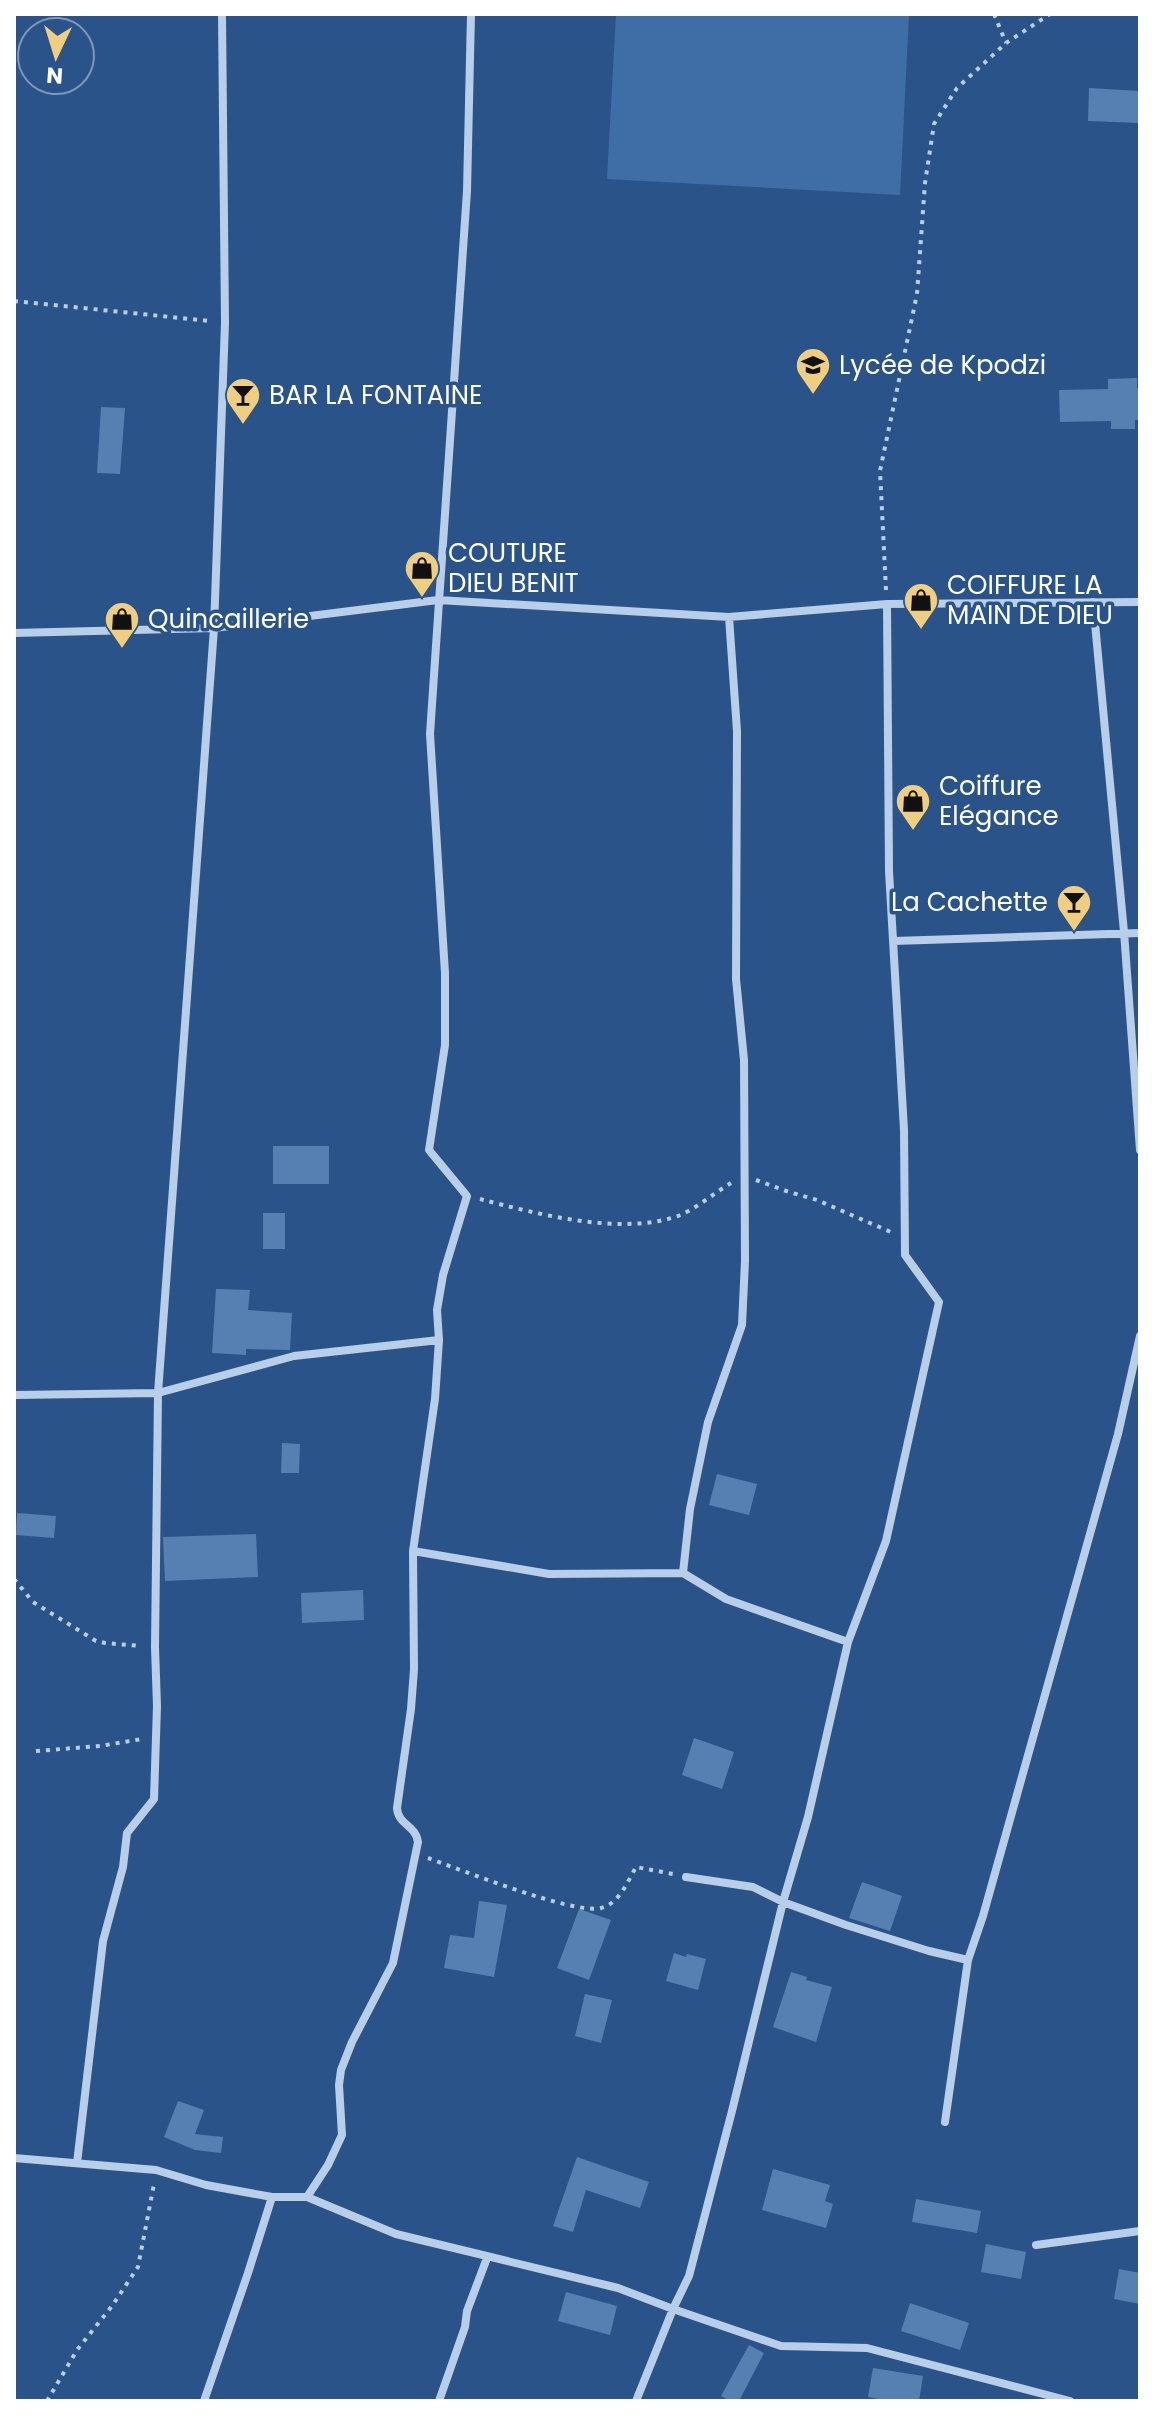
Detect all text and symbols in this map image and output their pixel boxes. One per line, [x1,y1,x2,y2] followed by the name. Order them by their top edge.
[16,16,96,96] north arrow
[45,59,64,91] text: N
[794,346,832,396] school or university icon: Lycée de Kpodzi
[839,347,1046,383] place label: Lycée de Kpodzi
[224,376,262,426] bar icon: BAR LA FONTAINE
[269,377,482,413] place label: BAR LA FONTAINE
[448,535,579,601] place label: COUTURE DIEU BENIT
[403,549,441,599] shop icon: COUTURE DIEU BENIT
[947,567,1113,633] place label: COIFFURE LA MAIN DE DIEU
[902,581,940,631] shop icon: COIFFURE LA MAIN DE DIEU
[103,600,141,650] shop icon: Quincaillerie
[148,601,309,637] place label: Quincaillerie
[939,768,1059,834] place label: Coiffure Elégance
[894,782,932,832] shop icon: Coiffure Elégance
[1055,883,1093,933] bar icon: La Cachette
[891,884,1048,920] place label: La Cachette

